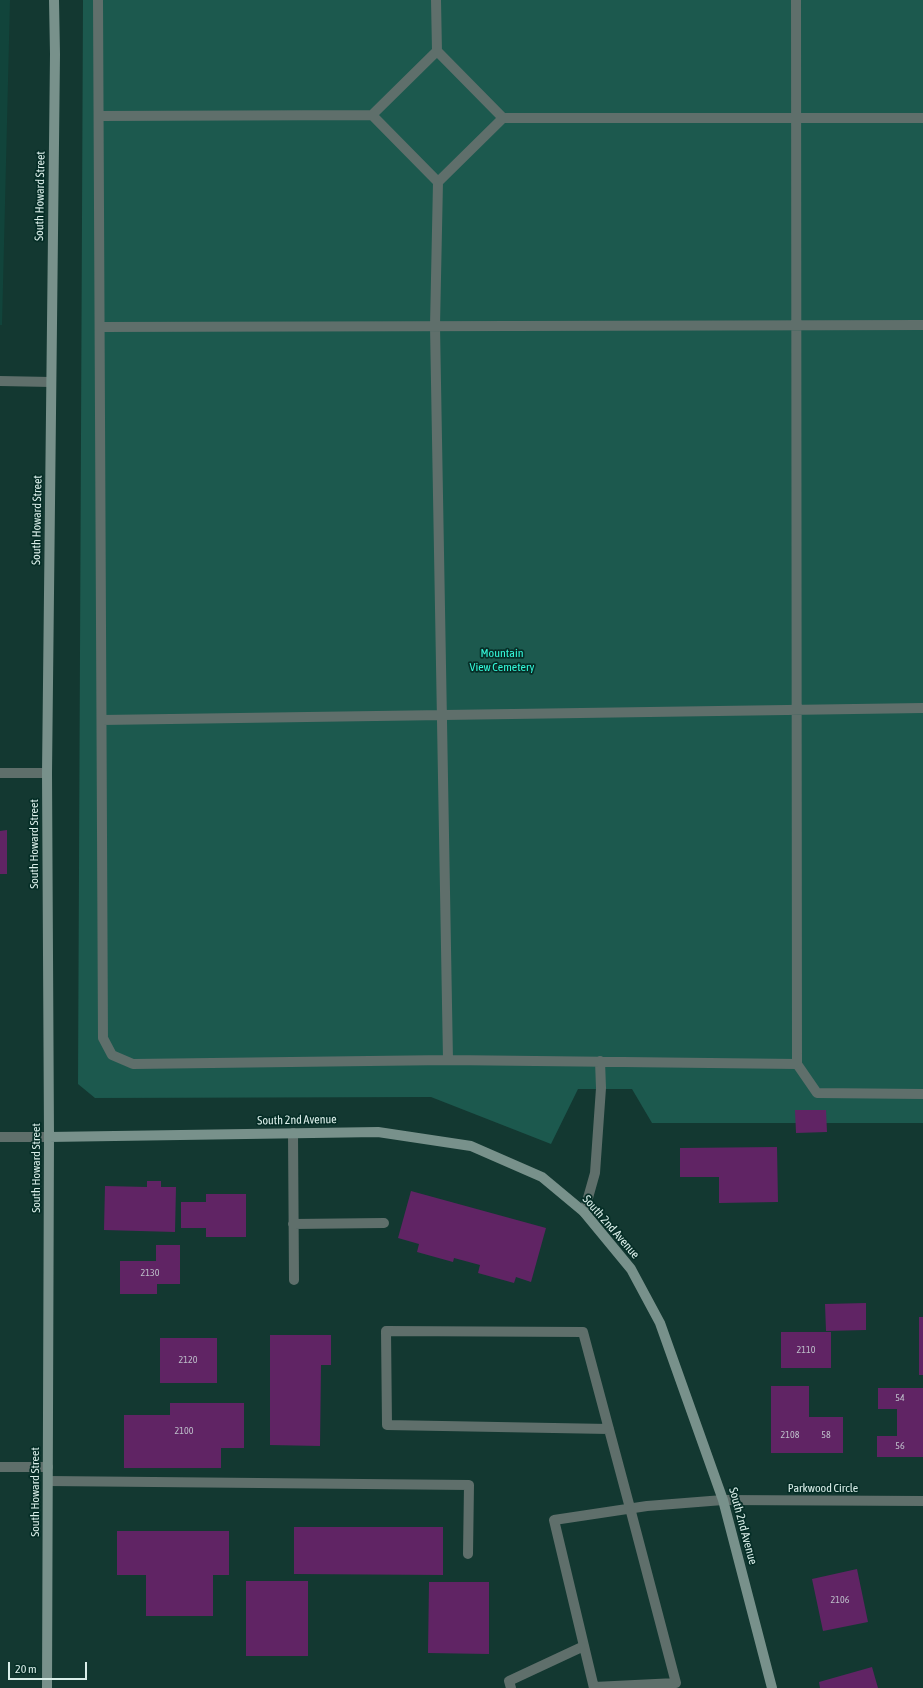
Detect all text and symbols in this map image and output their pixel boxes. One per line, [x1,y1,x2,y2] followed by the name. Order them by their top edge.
[32,151,48,241] street label: South Howard Street
[29,475,45,565] street label: South Howard Street
[470,646,534,674] park label: Mountain View Cemetery
[27,799,41,889] street label: South Howard Street
[257,1112,337,1128] street label: South 2nd Avenue
[29,1123,43,1213] street label: South Howard Street
[580,1192,642,1262] street label: South 2nd Avenue
[141,1267,159,1279] house number: 2130
[797,1344,815,1356] house number: 2110
[179,1354,197,1366] house number: 2120
[895,1392,905,1404] house number: 54
[175,1425,193,1437] house number: 2100
[781,1429,799,1441] house number: 2108
[821,1429,831,1441] house number: 58
[895,1440,905,1452] house number: 56
[28,1447,42,1537] street label: South Howard Street
[788,1481,858,1495] street label: Parkwood Circle
[726,1486,760,1566] street label: South 2nd Avenue
[831,1594,849,1606] house number: 2106
[10,1654,89,1680] scale bar
[15,1662,37,1676] text: 20 m

